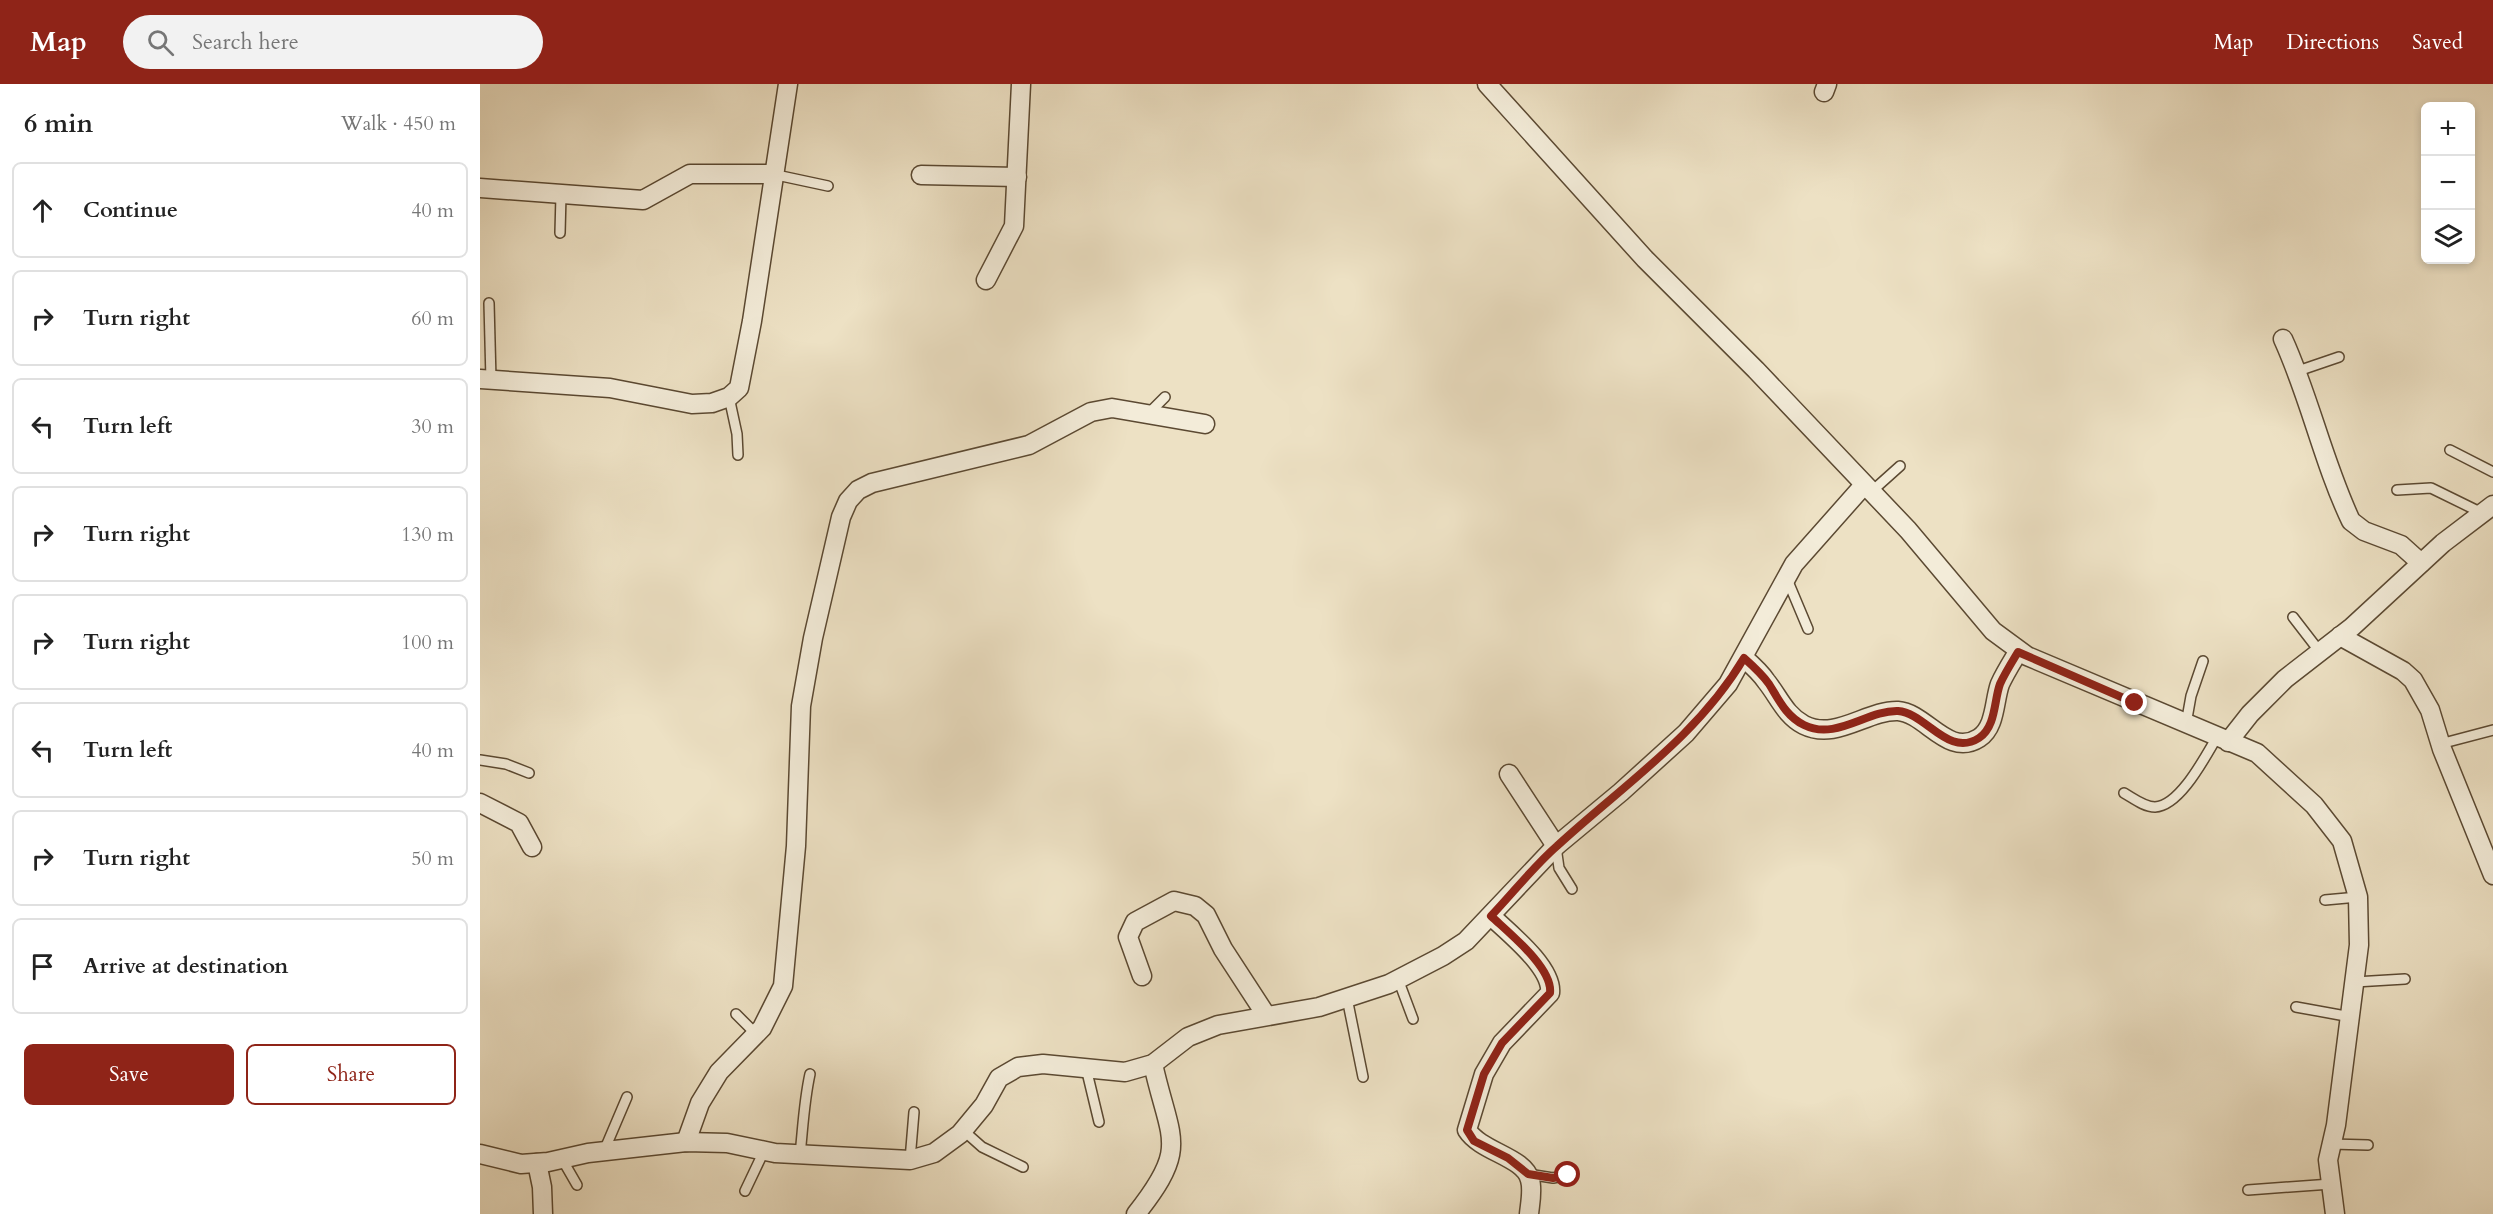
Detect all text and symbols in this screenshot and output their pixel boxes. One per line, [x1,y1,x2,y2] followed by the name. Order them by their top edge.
[123,15,543,69] search box
[30,23,87,61] text: Map
[144,26,177,59] icon: search
[192,27,299,57] text: Search here
[2213,28,2253,57] text: Map
[2286,28,2379,57] text: Directions
[2412,28,2463,57] text: Saved
[2421,102,2475,264] map controls
[2421,102,2475,156] button: +
[24,106,93,141] text: 6 min
[341,110,456,137] text: Walk · 450 m
[2421,156,2475,210] button: −
[26,194,59,227] icon: ahead
[83,195,178,225] text: Continue
[411,197,454,224] text: 40 m
[2421,210,2475,264] button: layers
[26,302,59,335] icon: right
[83,303,190,333] text: Turn right
[411,305,454,332] text: 60 m
[26,410,59,443] icon: left
[83,411,172,441] text: Turn left
[411,413,454,440] text: 30 m
[26,518,59,551] icon: right
[83,519,190,549] text: Turn right
[401,521,454,548] text: 130 m
[26,626,59,659] icon: right
[83,627,190,657] text: Turn right
[401,629,454,656] text: 100 m
[2121,689,2147,715] route end
[26,734,59,767] icon: left
[83,735,172,765] text: Turn left
[411,737,454,764] text: 40 m
[26,842,59,875] icon: right
[83,843,190,873] text: Turn right
[411,845,454,872] text: 50 m
[26,950,59,983] icon: arrive
[83,951,288,981] text: Arrive at destination
[24,1044,234,1105] button: Save
[246,1044,456,1105] button: Share
[1554,1161,1580,1187] route start

